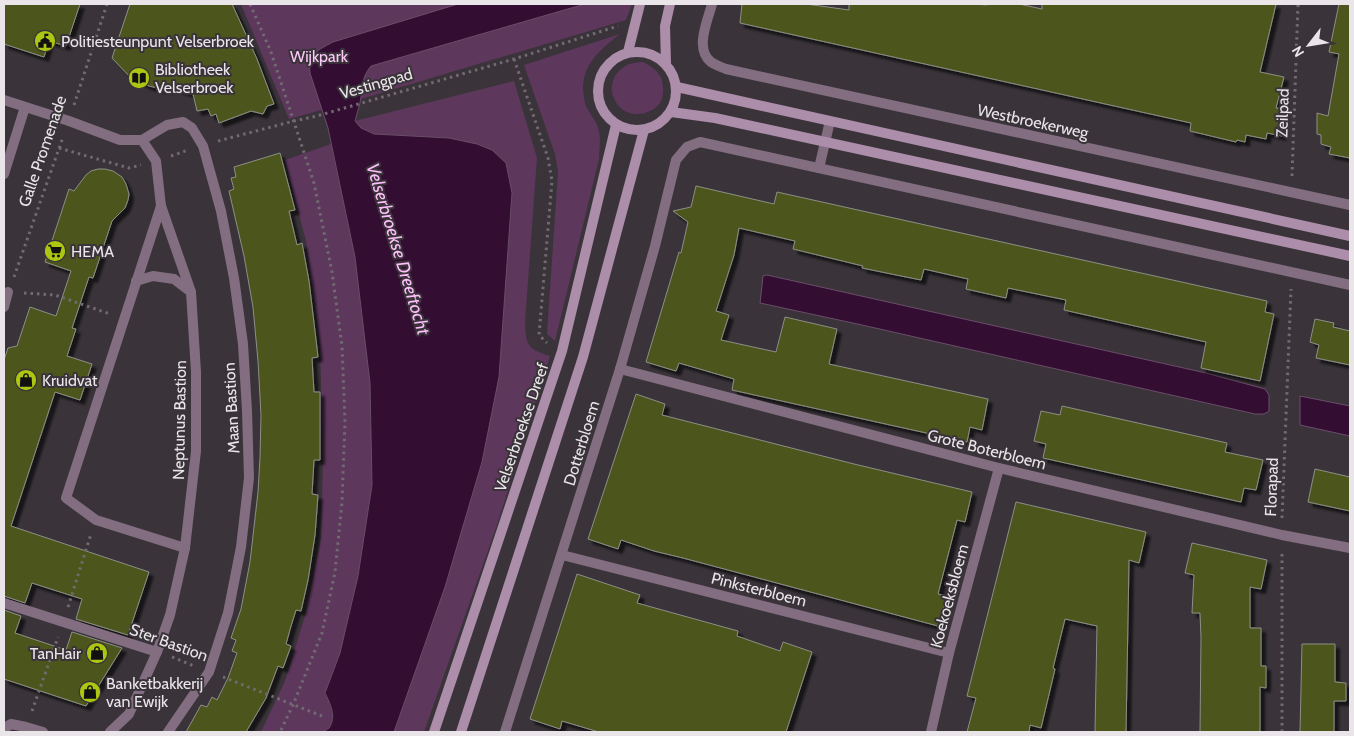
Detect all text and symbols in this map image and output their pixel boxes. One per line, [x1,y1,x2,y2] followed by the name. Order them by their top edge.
[1284,20,1334,70] north arrow
[33,29,57,53] public building icon: Politiesteunpunt Velserbroek
[61,32,255,51] place label: Politiesteunpunt Velserbroek
[1288,43,1308,61] text: N
[290,47,349,66] park label: Wijkpark
[155,60,234,97] place label: Bibliotheek Velserbroek
[338,64,415,103] street label: Vestingpad
[127,66,151,90] library icon: Bibliotheek Velserbroek
[1272,88,1293,138] street label: Zeilpad
[15,93,70,209] street label: Galle Promenade
[976,100,1091,143] street label: Westbroekerweg
[361,161,435,338] water label: Velserbroekse Dreeftocht
[43,239,67,263] supermarket icon: HEMA
[71,242,114,261] place label: HEMA
[169,360,190,480] street label: Neptunus Bastion
[491,360,553,494] street label: Velserbroekse Dreef
[220,362,243,454] street label: Maan Bastion
[14,368,38,392] shop icon: Kruidvat
[42,371,98,390] place label: Kruidvat
[560,398,603,488] street label: Dotterbloem
[926,426,1048,473] street label: Grote Boterbloem
[1261,457,1282,517] street label: Florapad
[926,542,972,650] street label: Koekoeksbloem
[709,568,808,610] street label: Pinksterbloem
[127,620,210,665] street label: Ster Bastion
[85,641,109,665] shop icon: TanHair
[30,644,82,663] place label: TanHair
[106,674,203,711] place label: Banketbakkerij van Ewijk
[78,680,102,704] shop icon: Banketbakkerij van Ewijk

